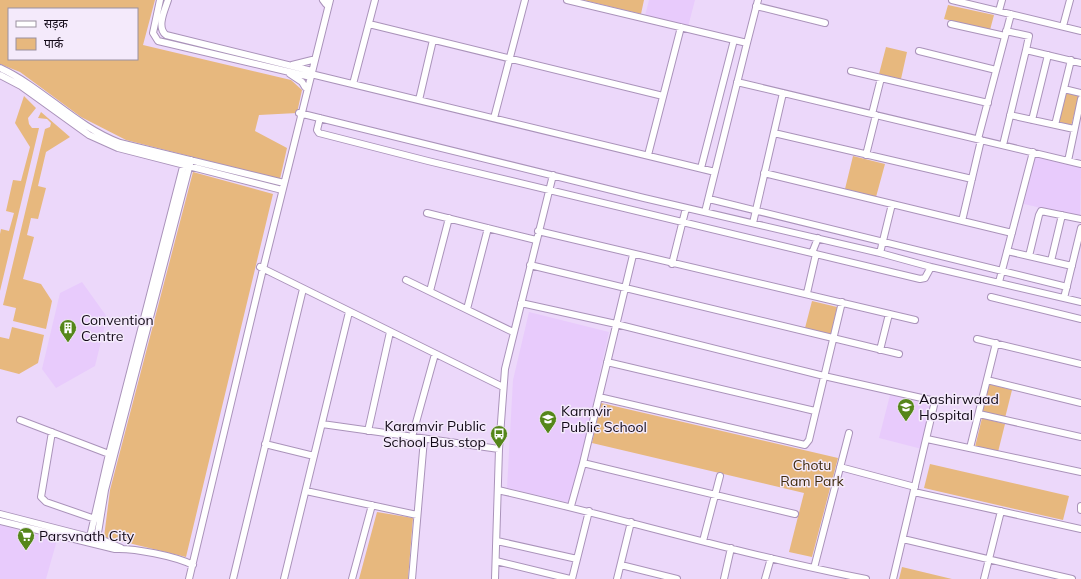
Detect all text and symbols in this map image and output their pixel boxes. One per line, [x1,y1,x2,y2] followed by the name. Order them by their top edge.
[8,8,138,60] legend
[44,16,69,31] text: सड़क
[44,36,64,51] text: पार्क
[81,311,154,345] place label: Convention Centre
[58,318,78,343] building icon: Convention Centre
[919,390,999,424] place label: Aashirwaad Hospital
[896,397,916,422] school or university icon: Aashirwaad Hospital
[561,402,647,436] place label: Karmvir Public School
[538,409,558,434] school or university icon: Karmvir Public School
[383,417,486,451] place label: Karamvir Public School Bus stop
[489,424,509,449] bus stop icon: Karamvir Public School Bus stop
[780,456,845,490] park label: Chotu Ram Park
[16,526,36,551] supermarket icon: Parsvnath City
[39,527,135,545] place label: Parsvnath City

